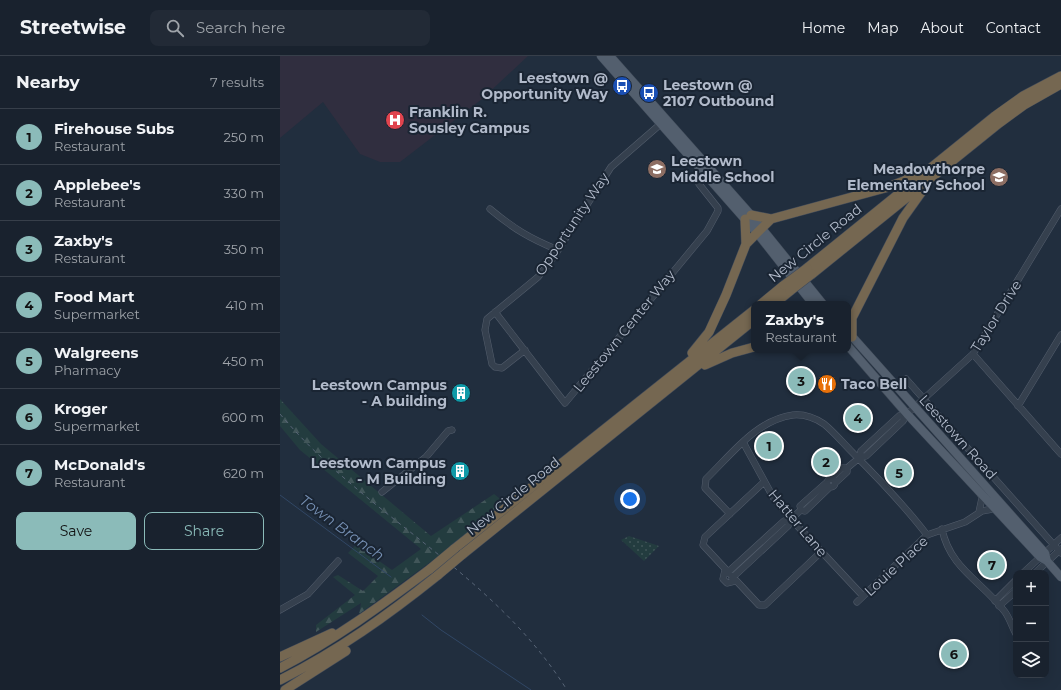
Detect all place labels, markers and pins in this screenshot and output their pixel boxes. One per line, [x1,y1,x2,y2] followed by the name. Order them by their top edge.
[481,69,609,103] place label: Leestown @ Opportunity Way
[611,75,633,97] bus stop icon: Leestown @ Opportunity Way
[663,76,774,110] place label: Leestown @ 2107 Outbound
[638,82,660,104] bus stop icon: Leestown @ 2107 Outbound
[409,103,530,137] place label: Franklin R. Sousley Campus
[384,109,406,131] hospital icon: Franklin R. Sousley Campus
[671,152,774,186] place label: Leestown Middle School
[646,158,668,180] school or university icon: Leestown Middle School
[847,160,985,194] place label: Meadowthorpe Elementary School
[988,166,1010,188] school or university icon: Meadowthorpe Elementary School
[788,366,814,396] pin: 3
[816,373,838,395] restaurant icon: Taco Bell
[841,375,907,393] place label: Taco Bell
[312,376,448,410] place label: Leestown Campus - A building
[450,382,472,404] building icon: Leestown Campus - A building
[845,403,871,433] pin: 4
[756,431,782,461] pin: 1
[813,447,839,477] pin: 2
[311,454,447,488] place label: Leestown Campus - M Building
[886,458,912,488] pin: 5
[449,460,471,482] building icon: Leestown Campus - M Building
[979,550,1005,580] pin: 7
[941,639,967,669] pin: 6

